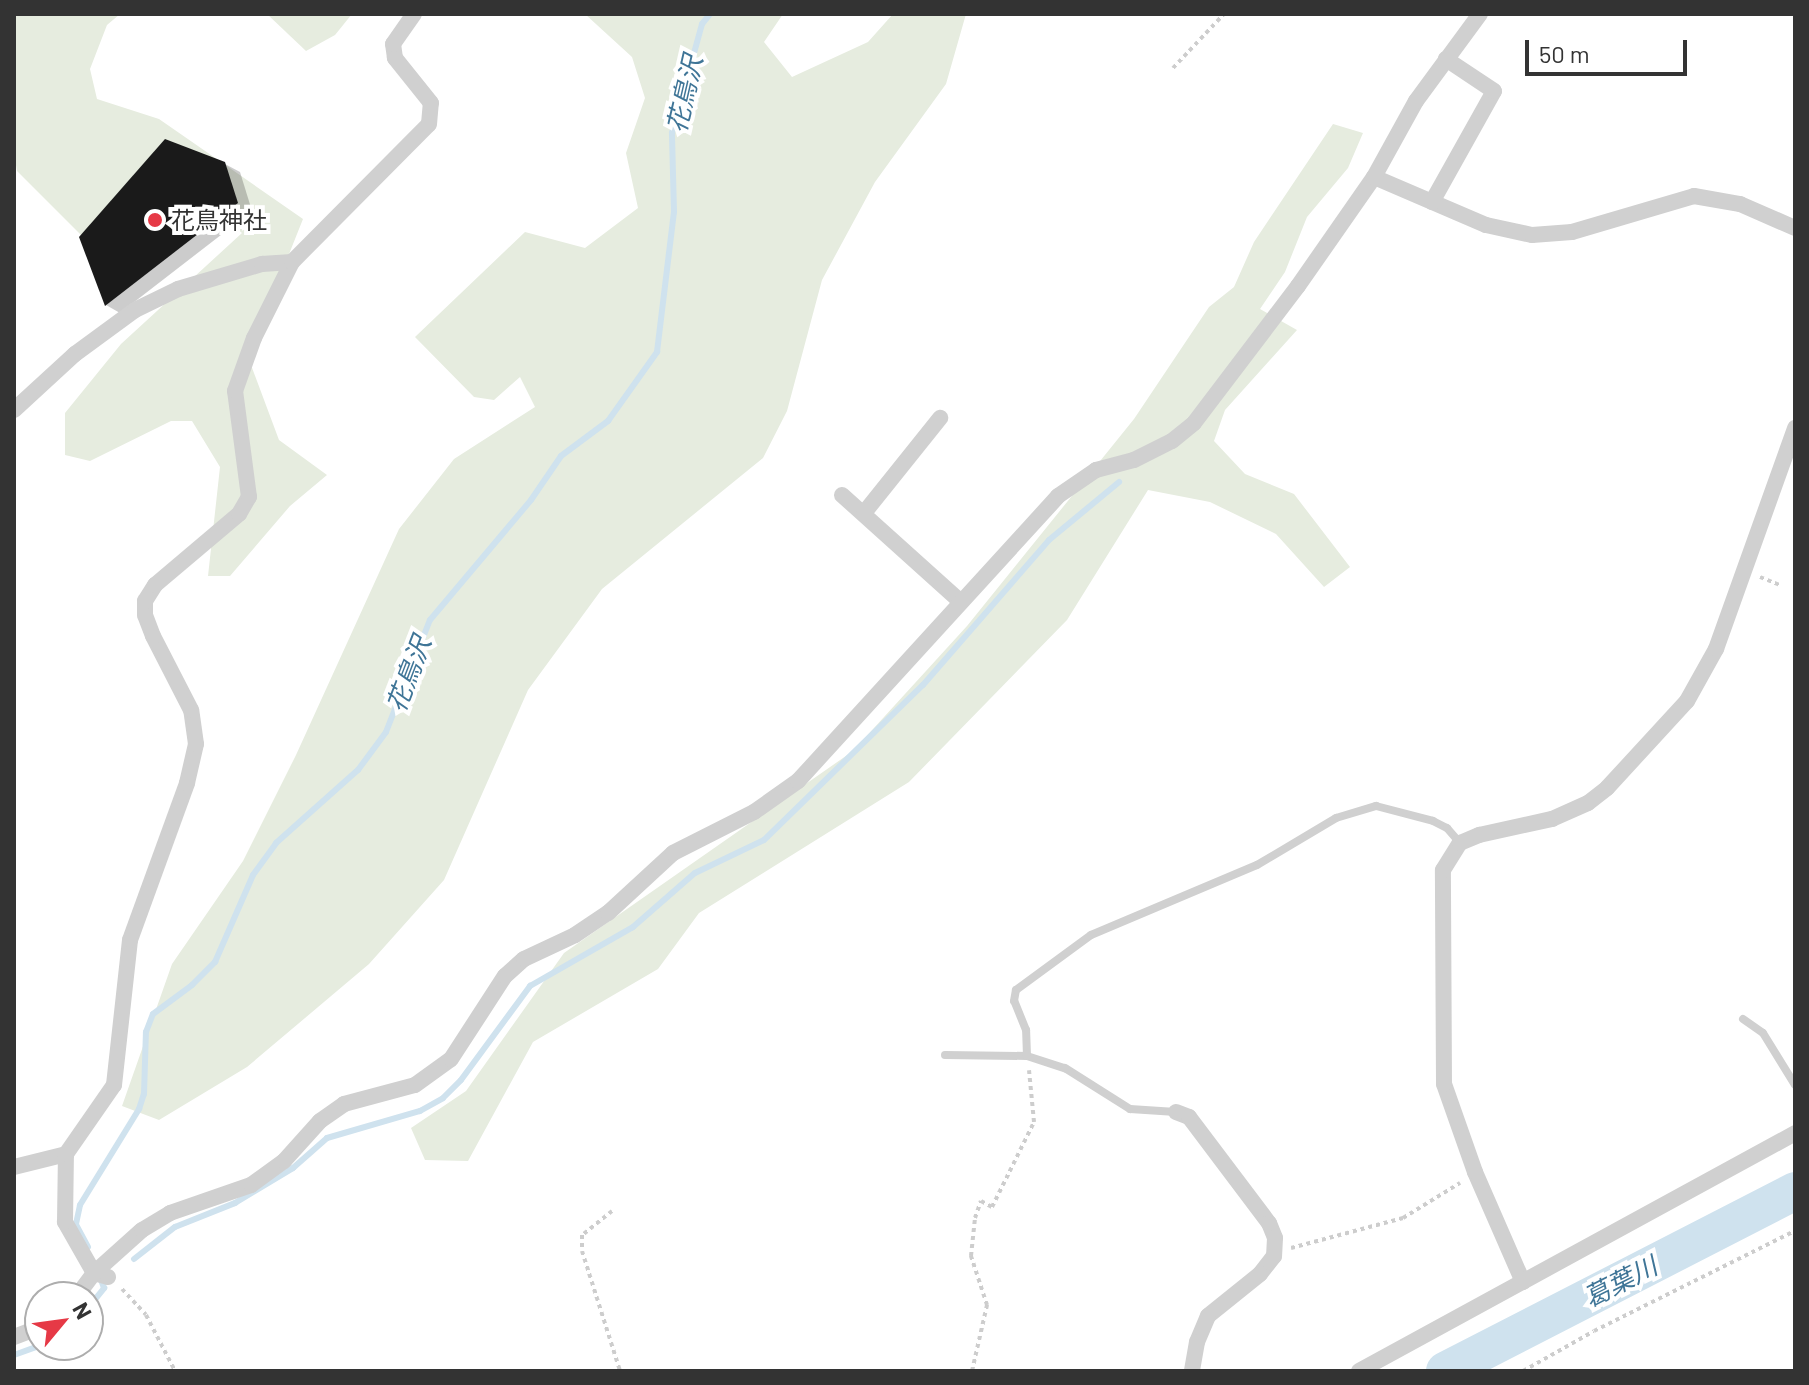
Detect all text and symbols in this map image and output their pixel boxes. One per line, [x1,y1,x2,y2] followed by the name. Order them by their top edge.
[1529,24,1691,74] scale bar
[1539,39,1590,68] text: 50 m
[660,52,708,136] water label: 花鳥沢
[171,206,267,234] place label: 花鳥神社
[146,211,164,229] marker: 花鳥神社
[379,632,437,716] water label: 花鳥沢
[1578,1249,1662,1313] water label: 葛葉川
[24,1281,104,1361] north arrow
[68,1298,98,1323] text: N

